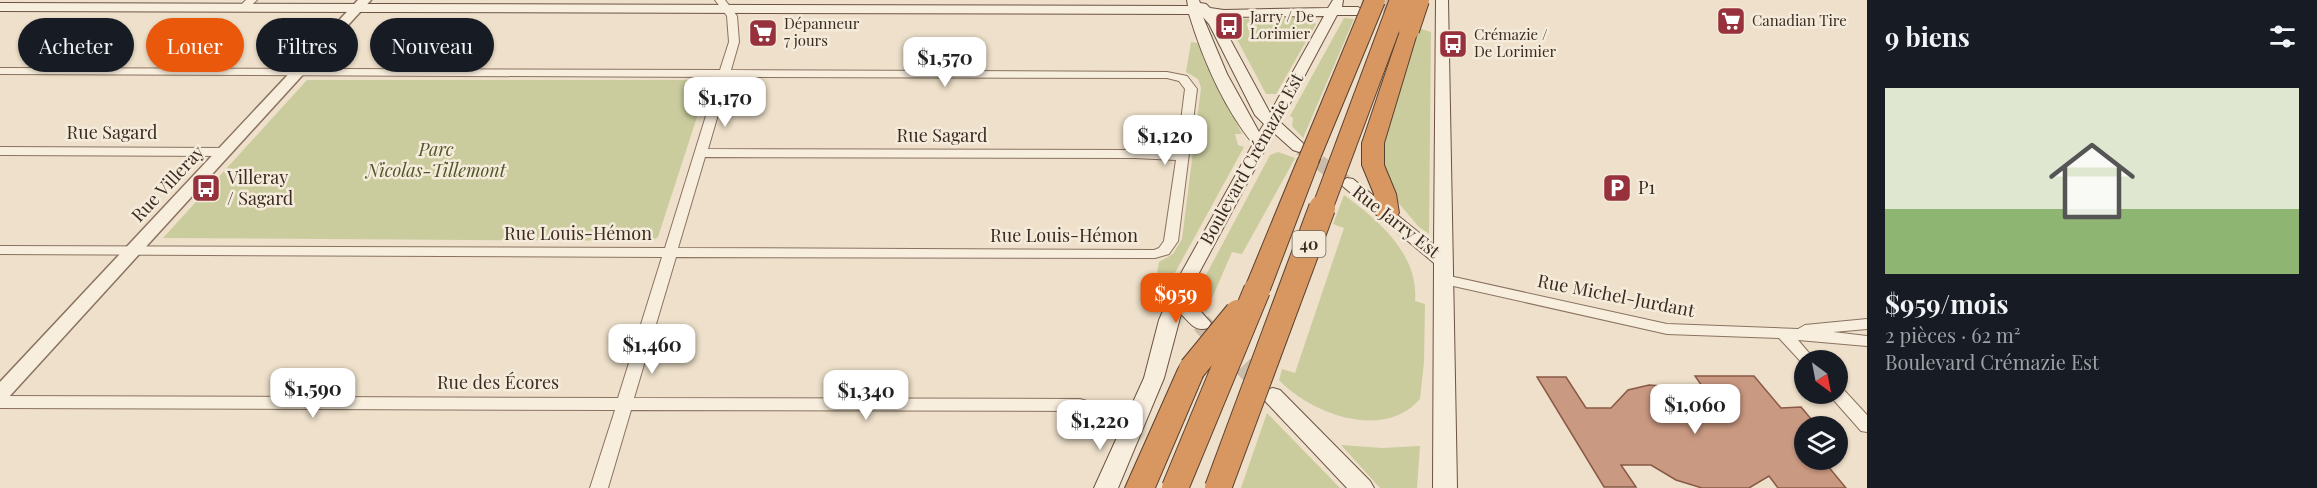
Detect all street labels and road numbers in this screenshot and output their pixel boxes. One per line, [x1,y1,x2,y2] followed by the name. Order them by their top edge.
[1194,68,1309,249] street label: Boulevard Crémazie Est
[67,120,158,144] street label: Rue Sagard
[897,123,988,147] street label: Rue Sagard
[126,140,209,227] street label: Rue Villeray
[1348,180,1446,263] street label: Rue Jarry Est
[504,221,652,245] street label: Rue Louis-Hémon
[990,223,1138,247] street label: Rue Louis-Hémon
[1292,231,1326,257] road number: 40
[1536,268,1697,322] street label: Rue Michel-Jurdant
[437,370,559,394] street label: Rue des Écores

